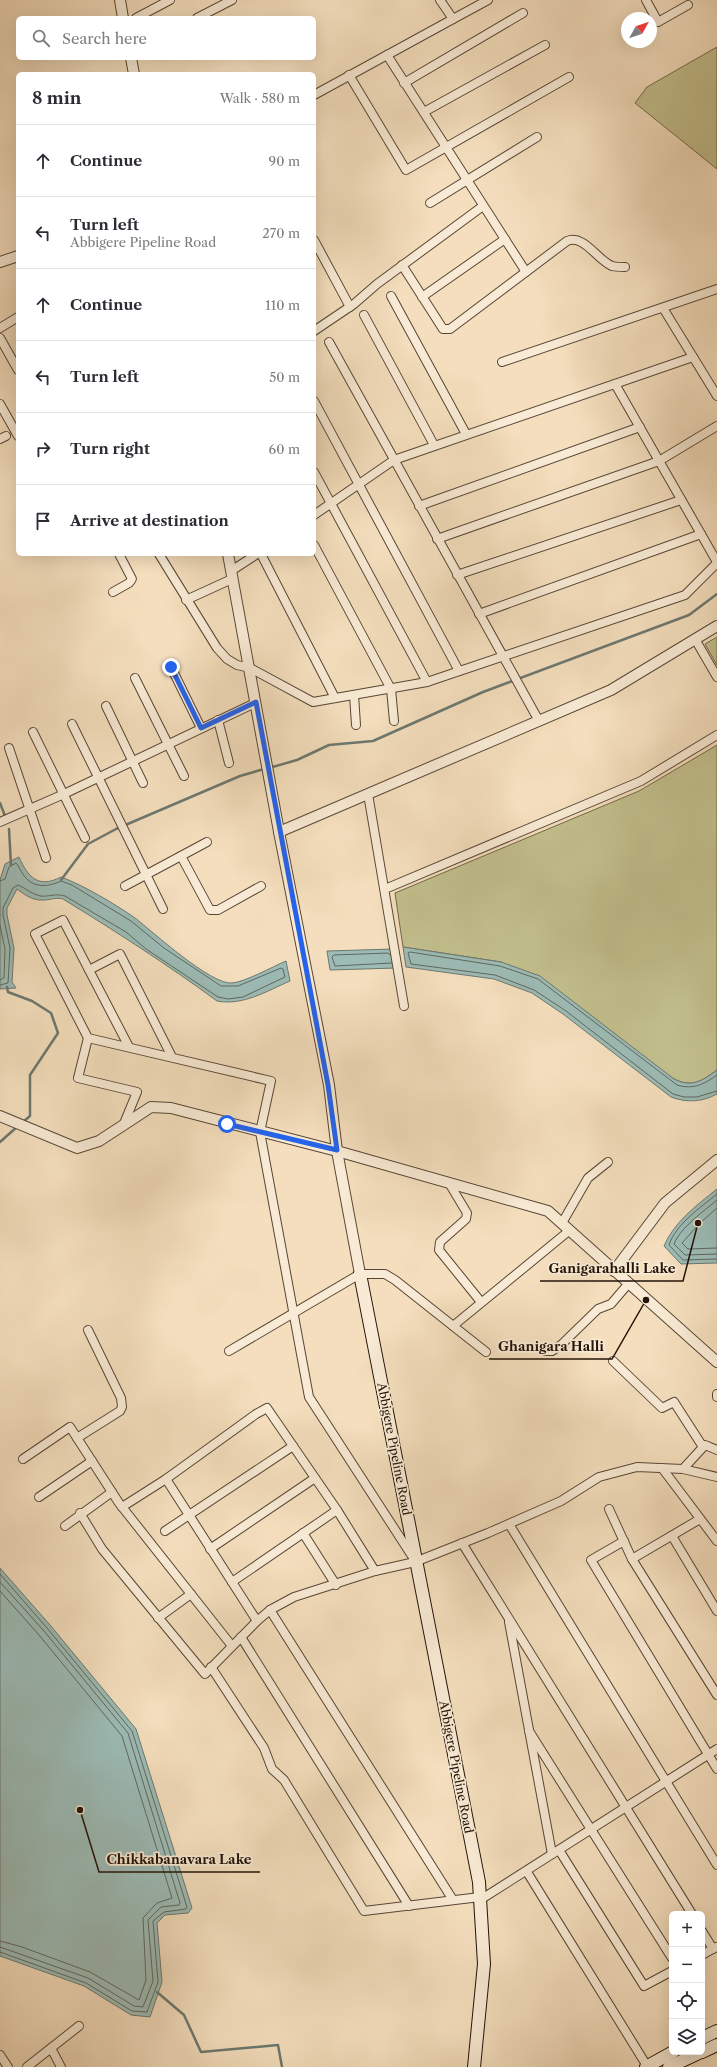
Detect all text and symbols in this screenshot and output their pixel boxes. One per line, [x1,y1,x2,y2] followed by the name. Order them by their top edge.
[621,12,657,48] north arrow
[16,16,316,60] search box
[30,27,52,49] icon: search
[62,29,147,48] text: Search here
[32,88,81,108] text: 8 min
[220,90,300,106] text: Walk · 580 m
[32,150,54,172] icon: ahead
[70,151,142,170] text: Continue
[269,153,300,169] text: 90 m
[70,215,139,234] text: Turn left
[32,222,54,244] icon: left
[262,225,300,241] text: 270 m
[70,234,216,250] text: Abbigere Pipeline Road
[32,294,54,316] icon: ahead
[70,295,142,314] text: Continue
[265,297,300,313] text: 110 m
[32,366,54,388] icon: left
[70,367,139,386] text: Turn left
[269,369,300,385] text: 50 m
[32,438,54,460] icon: right
[70,439,150,458] text: Turn right
[269,441,300,457] text: 60 m
[32,510,54,532] icon: arrive
[70,511,229,530] text: Arrive at destination
[162,658,180,676] route end
[218,1115,236,1133] route start
[540,1256,683,1281] callout: Ganigarahalli Lake
[549,1260,676,1276] text: Ganigarahalli Lake
[489,1334,612,1359] callout: Ghanigara Halli
[498,1338,604,1354] text: Ghanigara Halli
[374,1380,415,1517] street label: Abbigere Pipeline Road
[436,1698,477,1835] street label: Abbigere Pipeline Road
[99,1847,260,1872] callout: Chikkabanavara Lake
[106,1851,252,1867] text: Chikkabanavara Lake
[669,1911,705,2055] map controls
[669,1911,705,1947] button: +
[669,1947,705,1983] button: −
[669,1983,705,2019] button: locate
[669,2019,705,2055] button: layers

